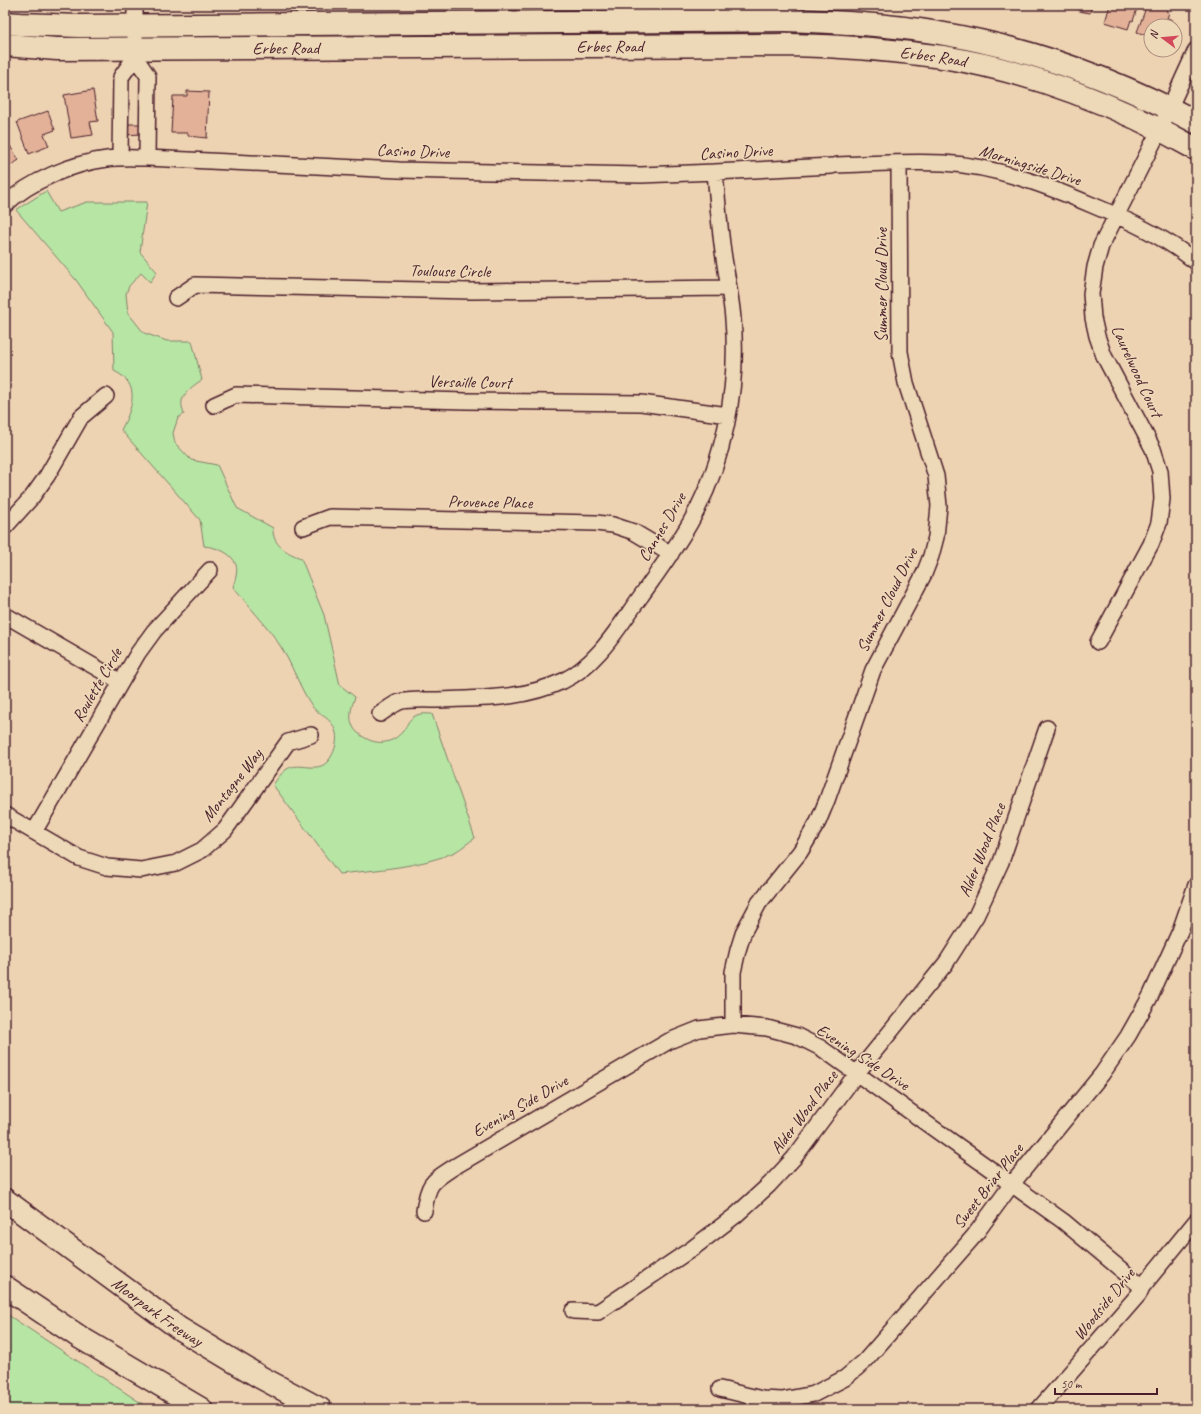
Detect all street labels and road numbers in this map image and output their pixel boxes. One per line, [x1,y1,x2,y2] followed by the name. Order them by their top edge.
[576,35,646,57] street label: Erbes Road
[252,37,322,58] street label: Erbes Road
[899,41,970,72] street label: Erbes Road
[376,139,451,163] street label: Casino Drive
[699,140,774,164] street label: Casino Drive
[977,140,1085,191] street label: Morningside Drive
[871,226,892,342] street label: Summer Cloud Drive
[409,260,492,282] street label: Toulouse Circle
[1107,322,1168,423] street label: Laurelwood Court
[428,371,514,393] street label: Versaille Court
[633,487,691,565] street label: Cannes Drive
[448,491,534,513] street label: Provence Place
[852,543,923,656] street label: Summer Cloud Drive
[67,643,127,726] street label: Roulette Circle
[197,743,268,826] street label: Montagne Way
[954,799,1011,900] street label: Alder Wood Place
[813,1019,915,1096] street label: Evening Side Drive
[766,1065,843,1158] street label: Alder Wood Place
[469,1070,573,1142] street label: Evening Side Drive
[948,1138,1029,1233] street label: Sweet Briar Place
[1069,1263,1140,1344] street label: Woodside Drive
[108,1272,208,1351] street label: Moorpark Freeway

